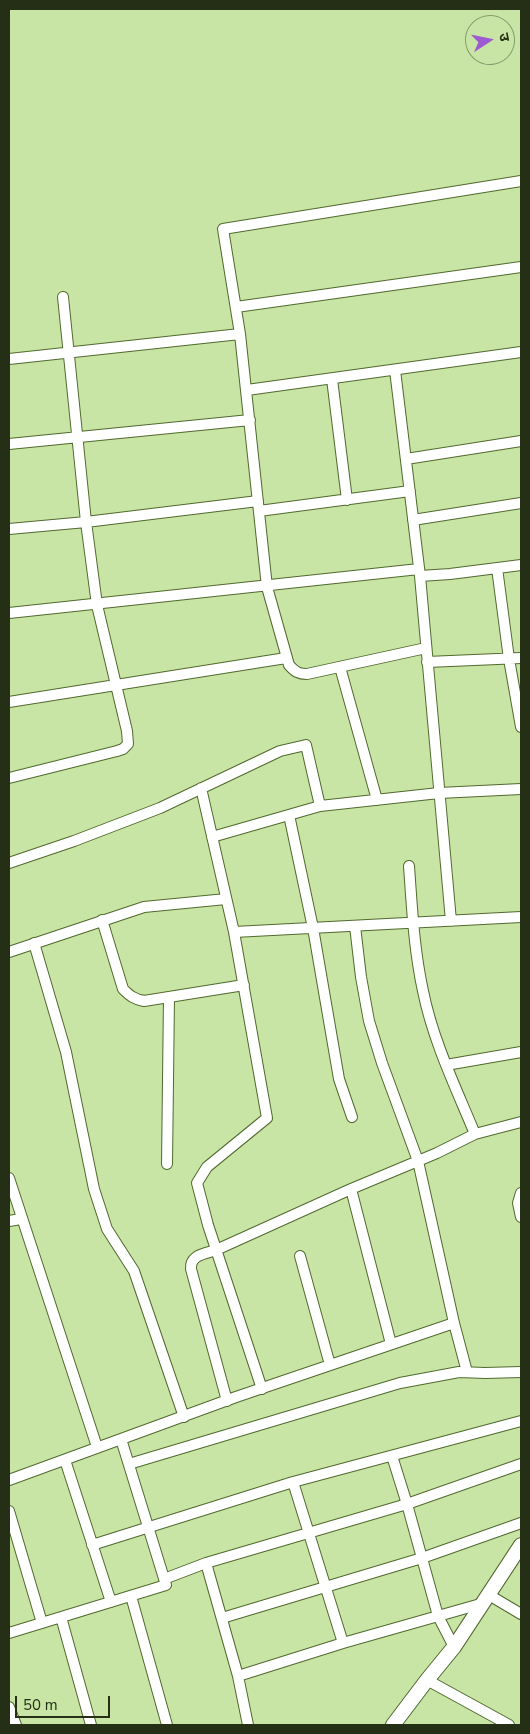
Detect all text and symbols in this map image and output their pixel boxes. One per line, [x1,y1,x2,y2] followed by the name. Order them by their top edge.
[465,15,515,65] north arrow
[494,31,514,43] text: उ
[18,1686,112,1718] scale bar
[23,1695,58,1715] text: 50 m

